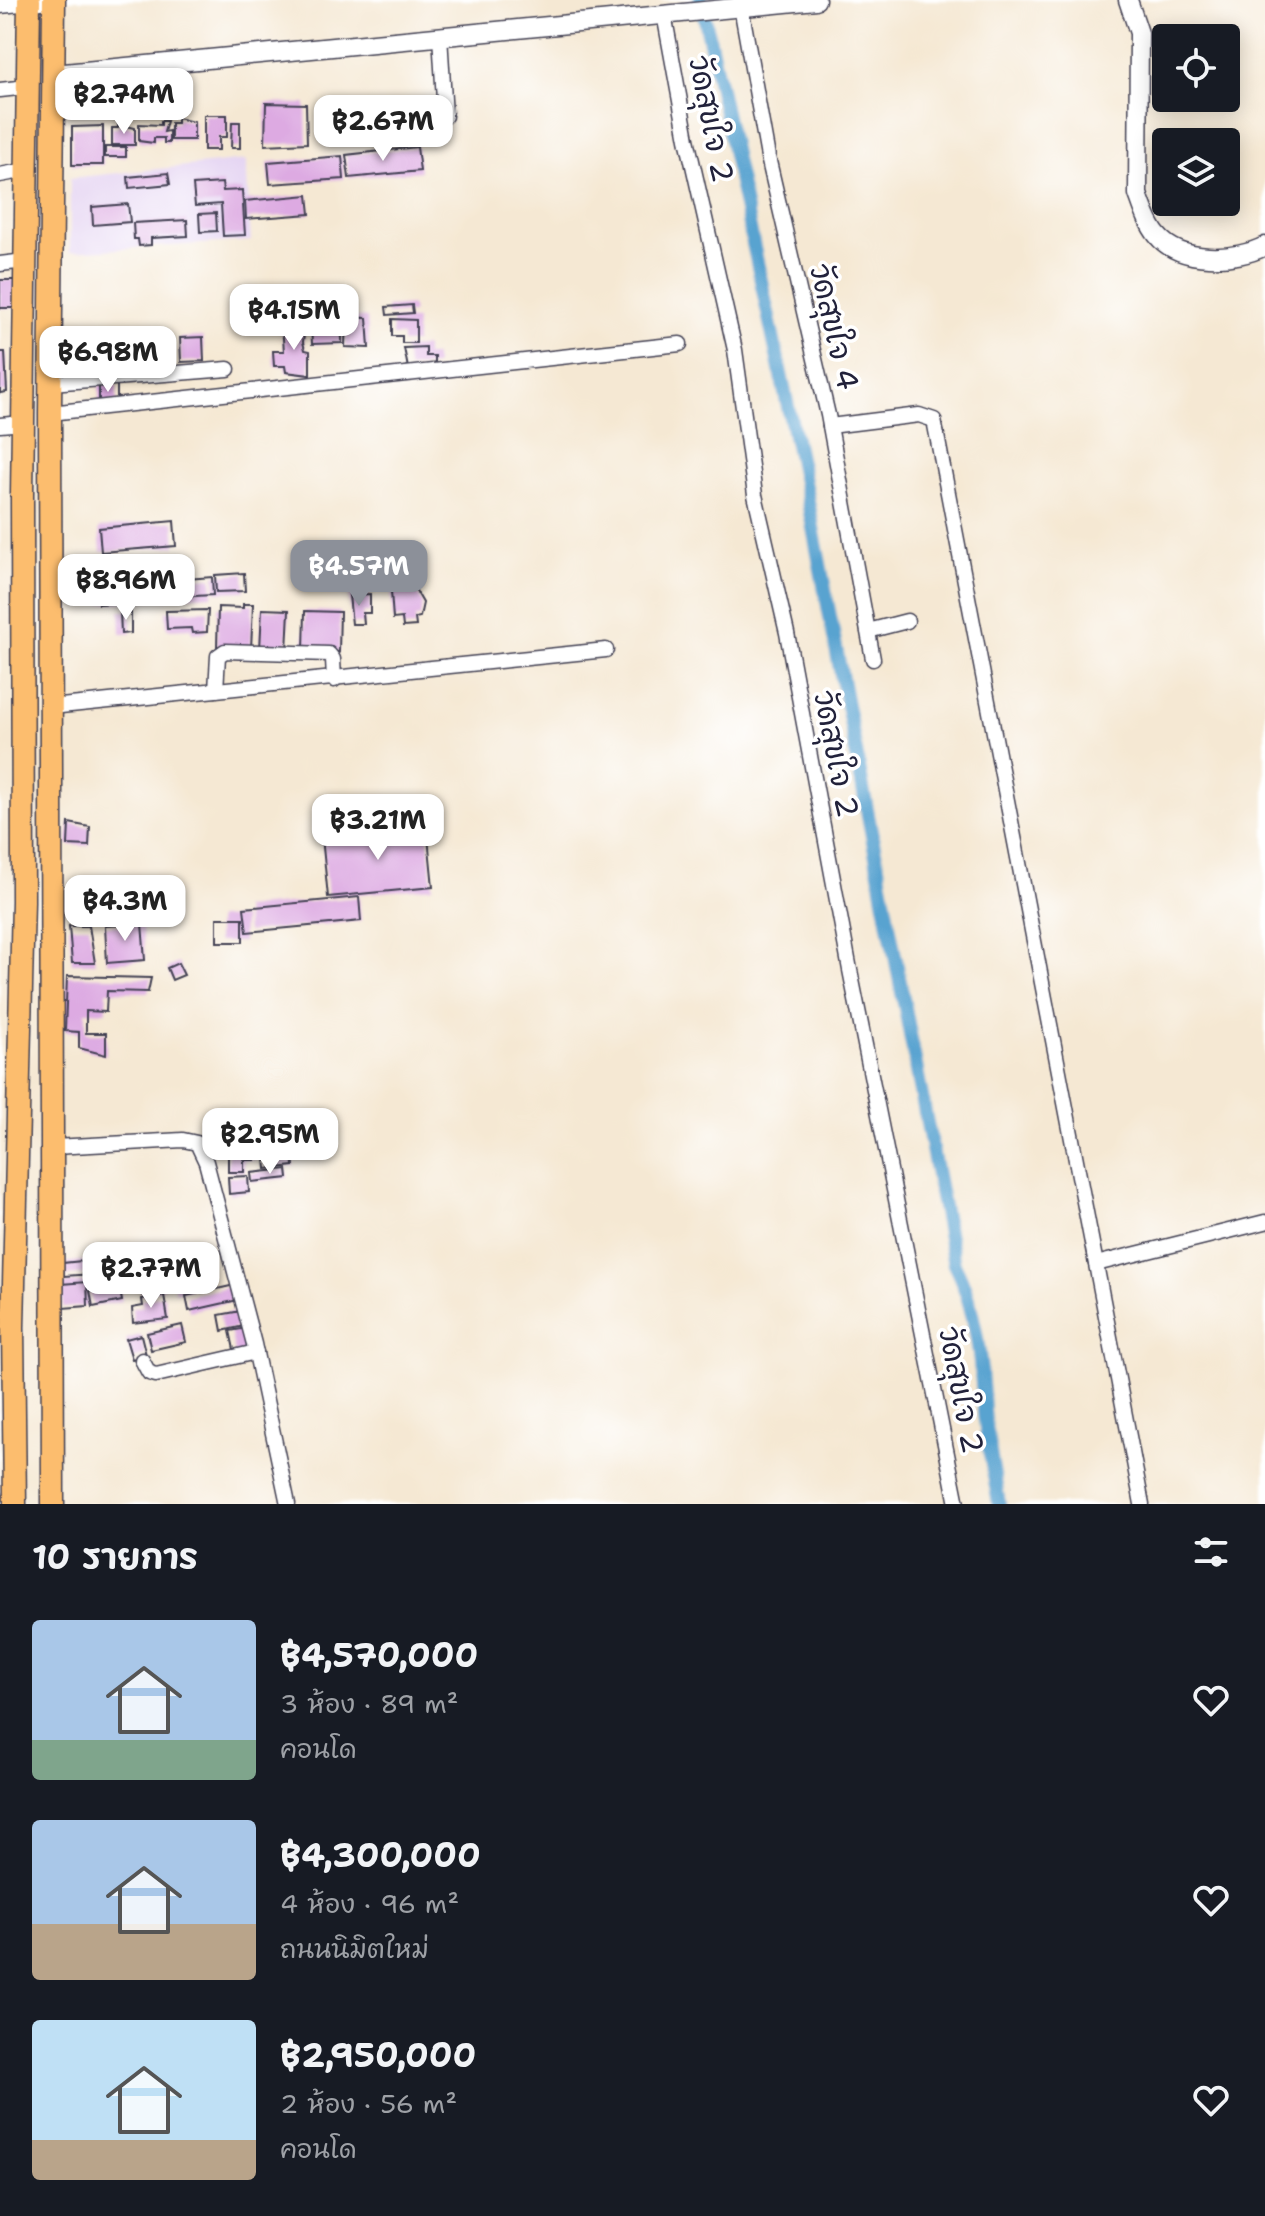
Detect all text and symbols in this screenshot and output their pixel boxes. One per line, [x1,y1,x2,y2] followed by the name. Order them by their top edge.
[1152,24,1240,216] map controls
[1152,24,1240,112] button: locate
[677,52,744,186] street label: วัดสุขใจ 2
[59,68,189,136] pin: ฿2.74M
[73,76,175,111] text: ฿2.74M
[318,95,448,163] pin: ฿2.67M
[332,103,434,138] text: ฿2.67M
[1152,128,1240,216] button: layers
[798,260,869,394] street label: วัดสุขใจ 4
[229,284,359,352] pin: ฿4.15M
[248,292,340,327] text: ฿4.15M
[43,326,173,394] pin: ฿6.98M
[57,334,159,369] text: ฿6.98M
[294,540,424,608] pin: ฿4.57M
[308,548,410,583] text: ฿4.57M
[61,554,191,622] pin: ฿8.96M
[76,562,176,597] text: ฿8.96M
[802,687,869,821] street label: วัดสุขใจ 2
[313,794,443,862] pin: ฿3.21M
[330,802,426,837] text: ฿3.21M
[69,875,181,943] pin: ฿4.3M
[83,883,167,918] text: ฿4.3M
[205,1108,335,1176] pin: ฿2.95M
[220,1116,320,1151] text: ฿2.95M
[86,1242,216,1310] pin: ฿2.77M
[100,1250,202,1285] text: ฿2.77M
[927,1323,994,1457] street label: วัดสุขใจ 2
[1189,1530,1233,1574] icon: filters
[32,1534,198,1580] text: 10 รายการ
[280,1632,478,1678] text: ฿4,570,000
[96,1652,192,1748] icon: home
[1189,1678,1233,1722] icon: heart
[280,1686,459,1721] text: 3 ห้อง · 89 m²
[280,1731,357,1766] text: คอนโด
[280,1832,481,1878] text: ฿4,300,000
[96,1852,192,1948] icon: home
[1189,1878,1233,1922] icon: heart
[280,1886,459,1921] text: 4 ห้อง · 96 m²
[280,1931,429,1966] text: ถนนนิมิตใหม่
[280,2032,476,2078] text: ฿2,950,000
[96,2052,192,2148] icon: home
[1189,2078,1233,2122] icon: heart
[280,2086,457,2121] text: 2 ห้อง · 56 m²
[280,2131,357,2166] text: คอนโด

